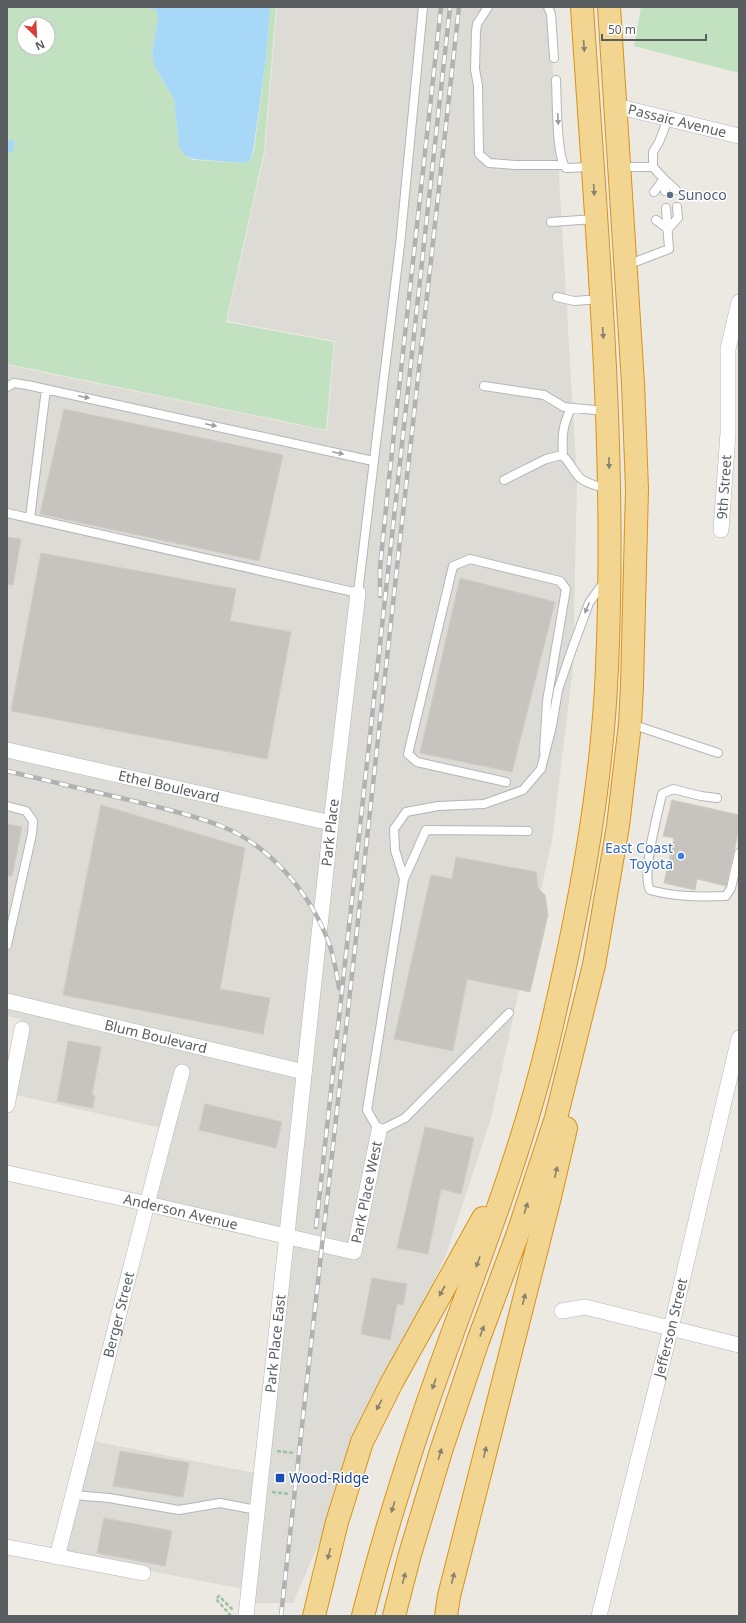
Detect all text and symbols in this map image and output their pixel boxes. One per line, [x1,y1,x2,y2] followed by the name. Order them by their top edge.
[16,16,56,56] north arrow
[602,16,706,42] scale bar
[608,21,636,38] text: 50 m
[33,37,47,54] text: N
[581,40,588,52] one-way arrow
[626,99,729,142] street label: Passaic Avenue
[555,113,562,125] one-way arrow
[590,184,597,196] one-way arrow
[678,185,727,204] place label: Sunoco
[665,190,675,200] marker: Sunoco
[600,327,606,340] one-way arrow
[78,395,90,401] one-way arrow
[205,423,217,429] one-way arrow
[332,451,344,457] one-way arrow
[712,454,735,520] street label: 9th Street
[606,457,612,470] one-way arrow
[584,602,590,614] one-way arrow
[117,765,222,807] street label: Ethel Boulevard
[316,798,343,867] street label: Park Place
[605,838,673,873] place label: East Coast Toyota
[676,851,686,861] marker: East Coast Toyota
[103,1015,209,1058] street label: Blum Boulevard
[346,1139,386,1245] street label: Park Place West
[553,1166,559,1179] one-way arrow
[122,1189,240,1234] street label: Anderson Avenue
[524,1202,530,1214] one-way arrow
[475,1256,481,1268] one-way arrow
[98,1270,138,1360] street label: Berger Street
[649,1276,691,1381] street label: Jefferson Street
[439,1285,446,1297] one-way arrow
[522,1292,528,1305] one-way arrow
[260,1293,289,1394] street label: Park Place East
[480,1324,486,1336] one-way arrow
[431,1378,437,1390] one-way arrow
[376,1399,383,1411] one-way arrow
[483,1446,489,1458] one-way arrow
[437,1447,443,1459] one-way arrow
[289,1468,369,1487] place label: Wood-Ridge
[274,1472,286,1484] marker: Wood-Ridge
[390,1502,396,1514] one-way arrow
[325,1548,331,1561] one-way arrow
[401,1572,407,1584] one-way arrow
[451,1572,457,1584] one-way arrow

